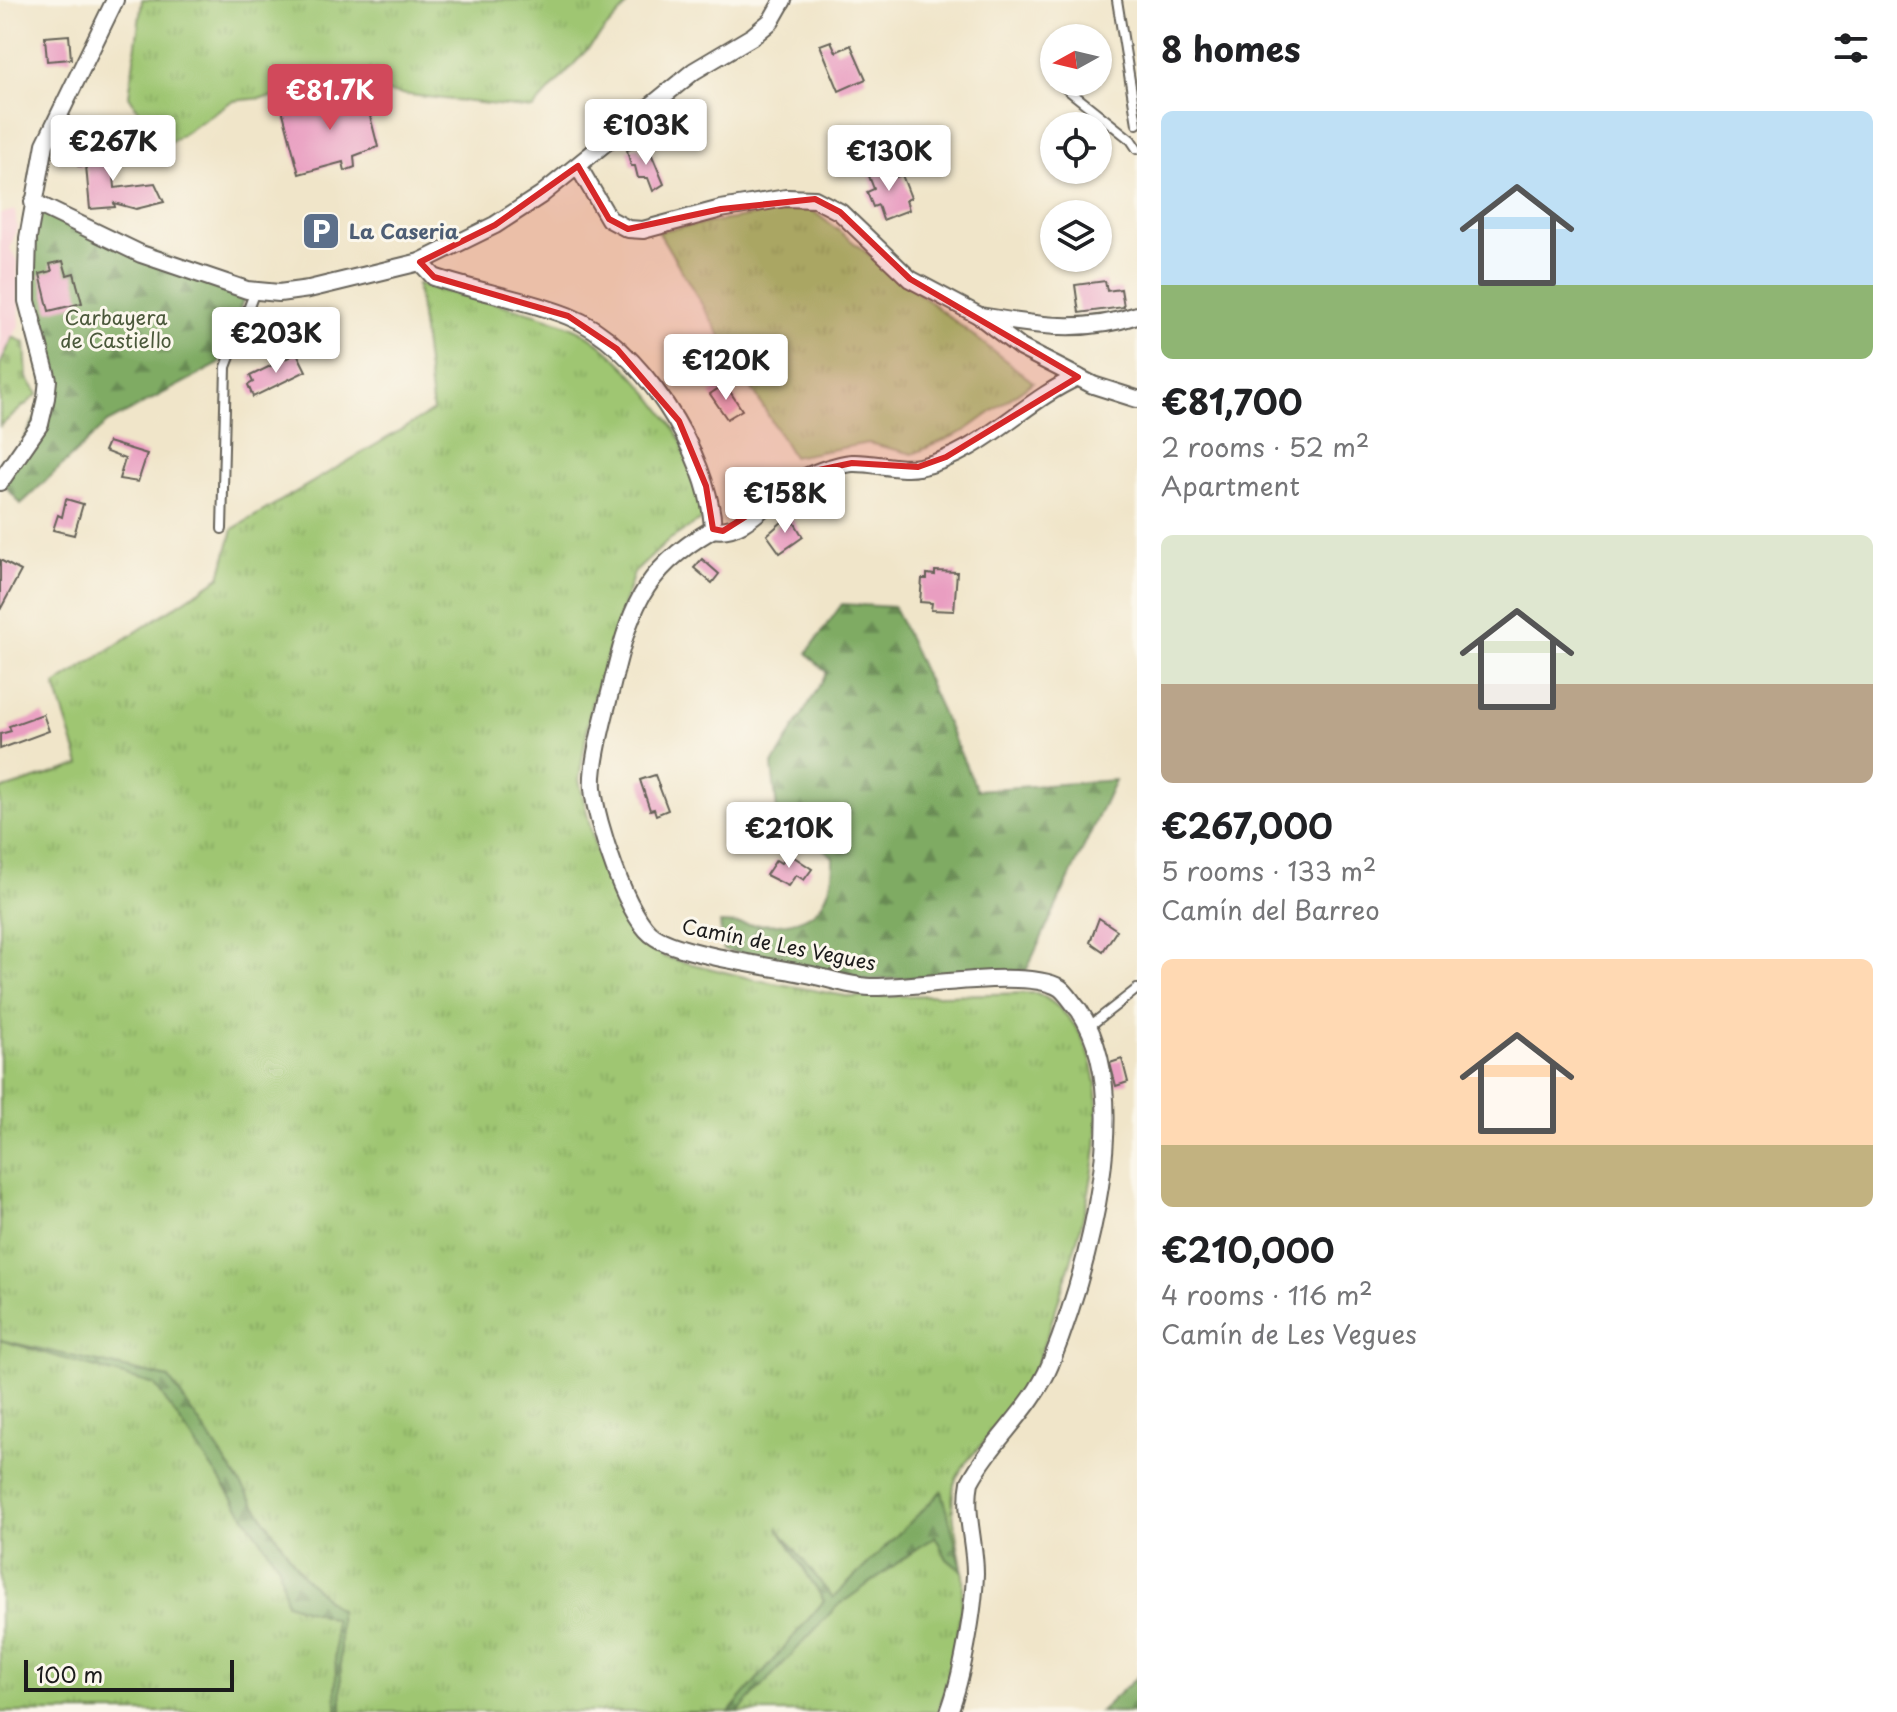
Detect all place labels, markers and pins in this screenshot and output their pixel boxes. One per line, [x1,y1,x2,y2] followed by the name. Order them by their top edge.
[265,64,395,132] pin: €81.7K
[590,99,702,167] pin: €103K
[57,115,169,183] pin: €267K
[833,125,945,193] pin: €130K
[300,210,342,252] parking icon: La Caseria
[349,216,459,246] place label: La Caseria
[220,307,332,375] pin: €203K
[670,334,782,402] pin: €120K
[729,467,841,535] pin: €158K
[733,802,845,870] pin: €210K

